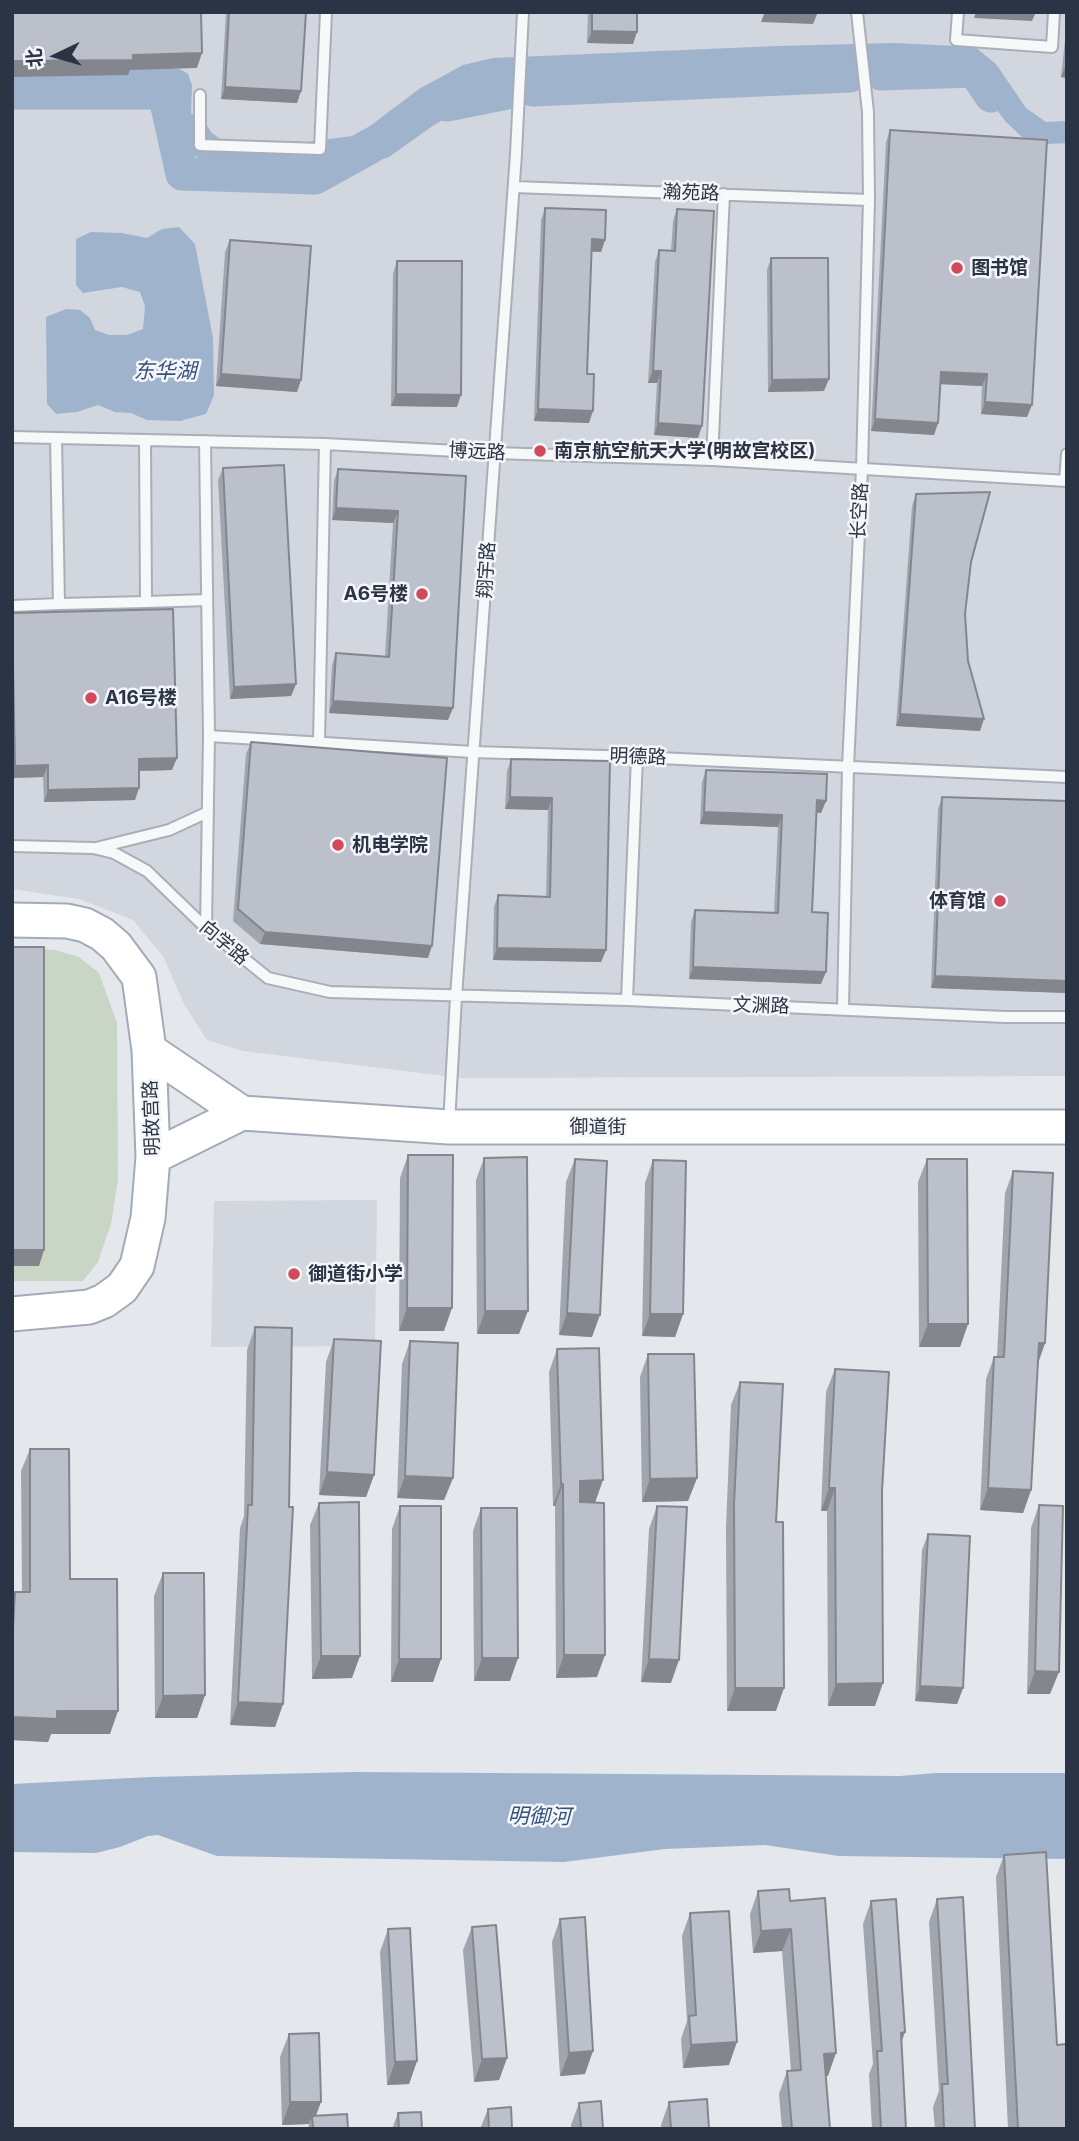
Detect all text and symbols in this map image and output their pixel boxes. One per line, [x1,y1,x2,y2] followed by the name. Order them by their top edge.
[21,21,91,91] north arrow
[22,47,47,68] text: 北
[662,181,720,205] street label: 瀚苑路
[971,257,1028,279] place label: 图书馆
[949,260,965,276] marker: 图书馆
[134,359,196,385] water label: 东华湖
[448,439,506,465] street label: 博远路
[554,440,815,462] place label: 南京航空航天大学(明故宫校区)
[532,443,548,459] marker: 南京航空航天大学(明故宫校区)
[847,482,873,540] street label: 长空路
[474,541,500,599] street label: 翔宇路
[343,583,408,605] place label: A6号楼
[414,586,430,602] marker: A6号楼
[105,687,177,709] place label: A16号楼
[83,690,99,706] marker: A16号楼
[609,745,667,769] street label: 明德路
[352,834,428,856] place label: 机电学院
[330,837,346,853] marker: 机电学院
[929,890,986,912] place label: 体育馆
[992,893,1008,909] marker: 体育馆
[195,916,253,970] street label: 向学路
[732,994,790,1018] street label: 文渊路
[139,1080,165,1156] street label: 明故宫路
[570,1116,626,1138] street label: 御道街
[308,1263,403,1285] place label: 御道街小学
[286,1266,302,1282] marker: 御道街小学
[507,1804,571,1830] water label: 明御河

